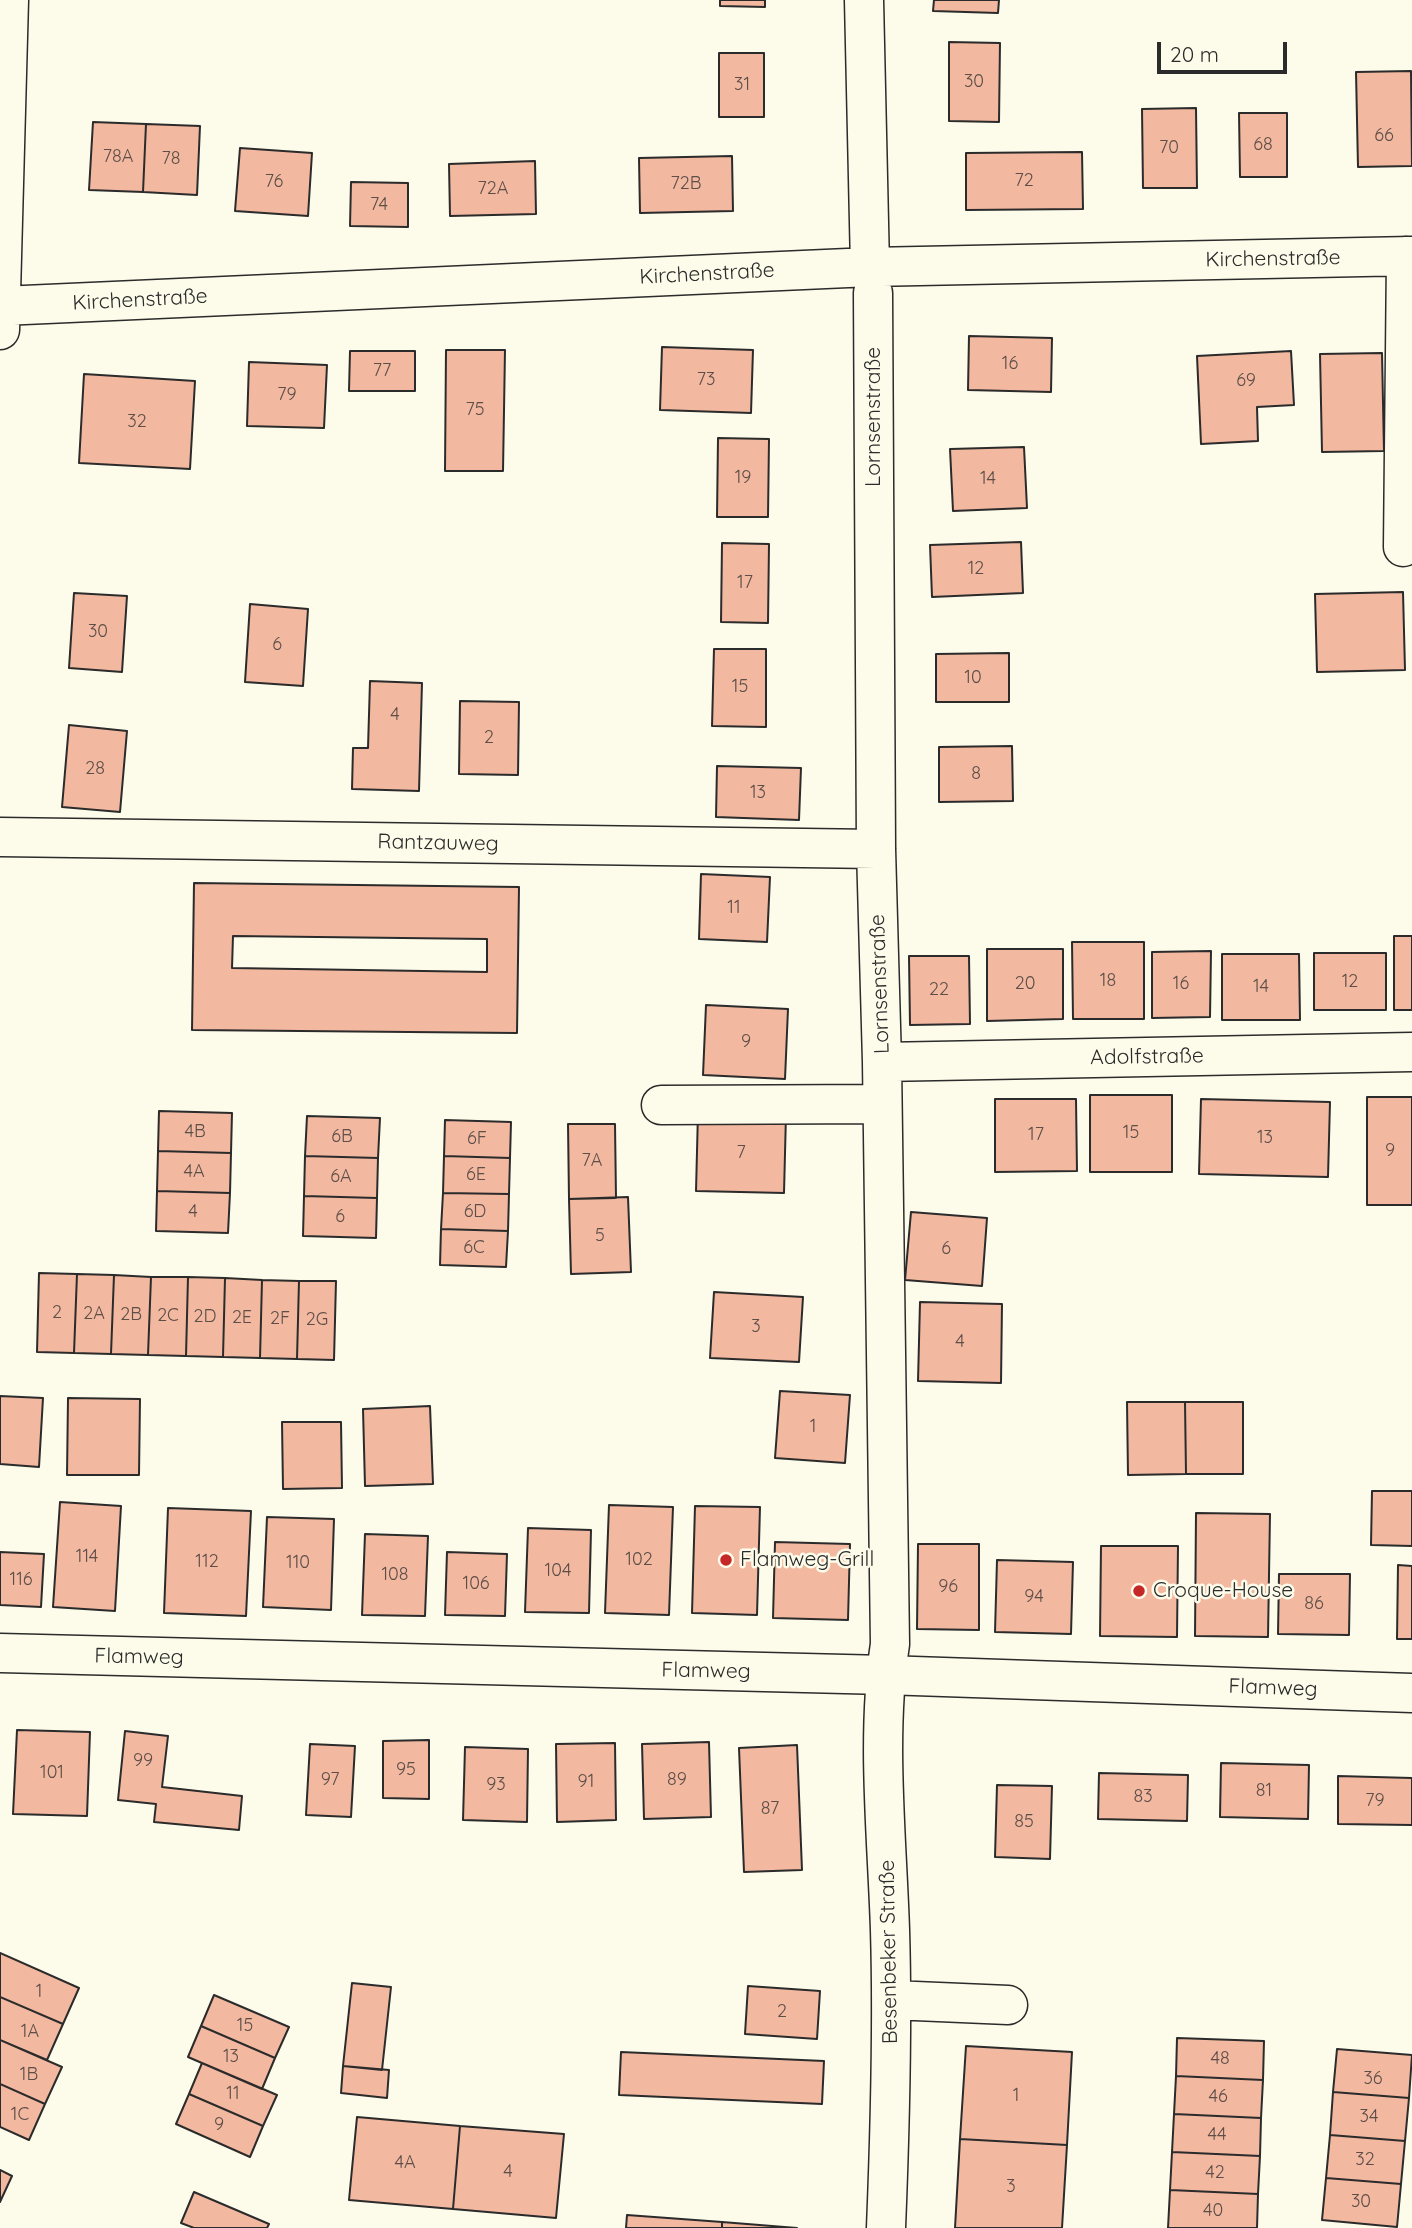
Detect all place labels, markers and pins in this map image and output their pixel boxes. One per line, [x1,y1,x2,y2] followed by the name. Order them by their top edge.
[740,1547,874,1573] place label: Flamweg-Grill
[718,1552,734,1568] marker: Flamweg-Grill
[1153,1578,1293,1604] place label: Croque-House
[1131,1583,1147,1599] marker: Croque-House

